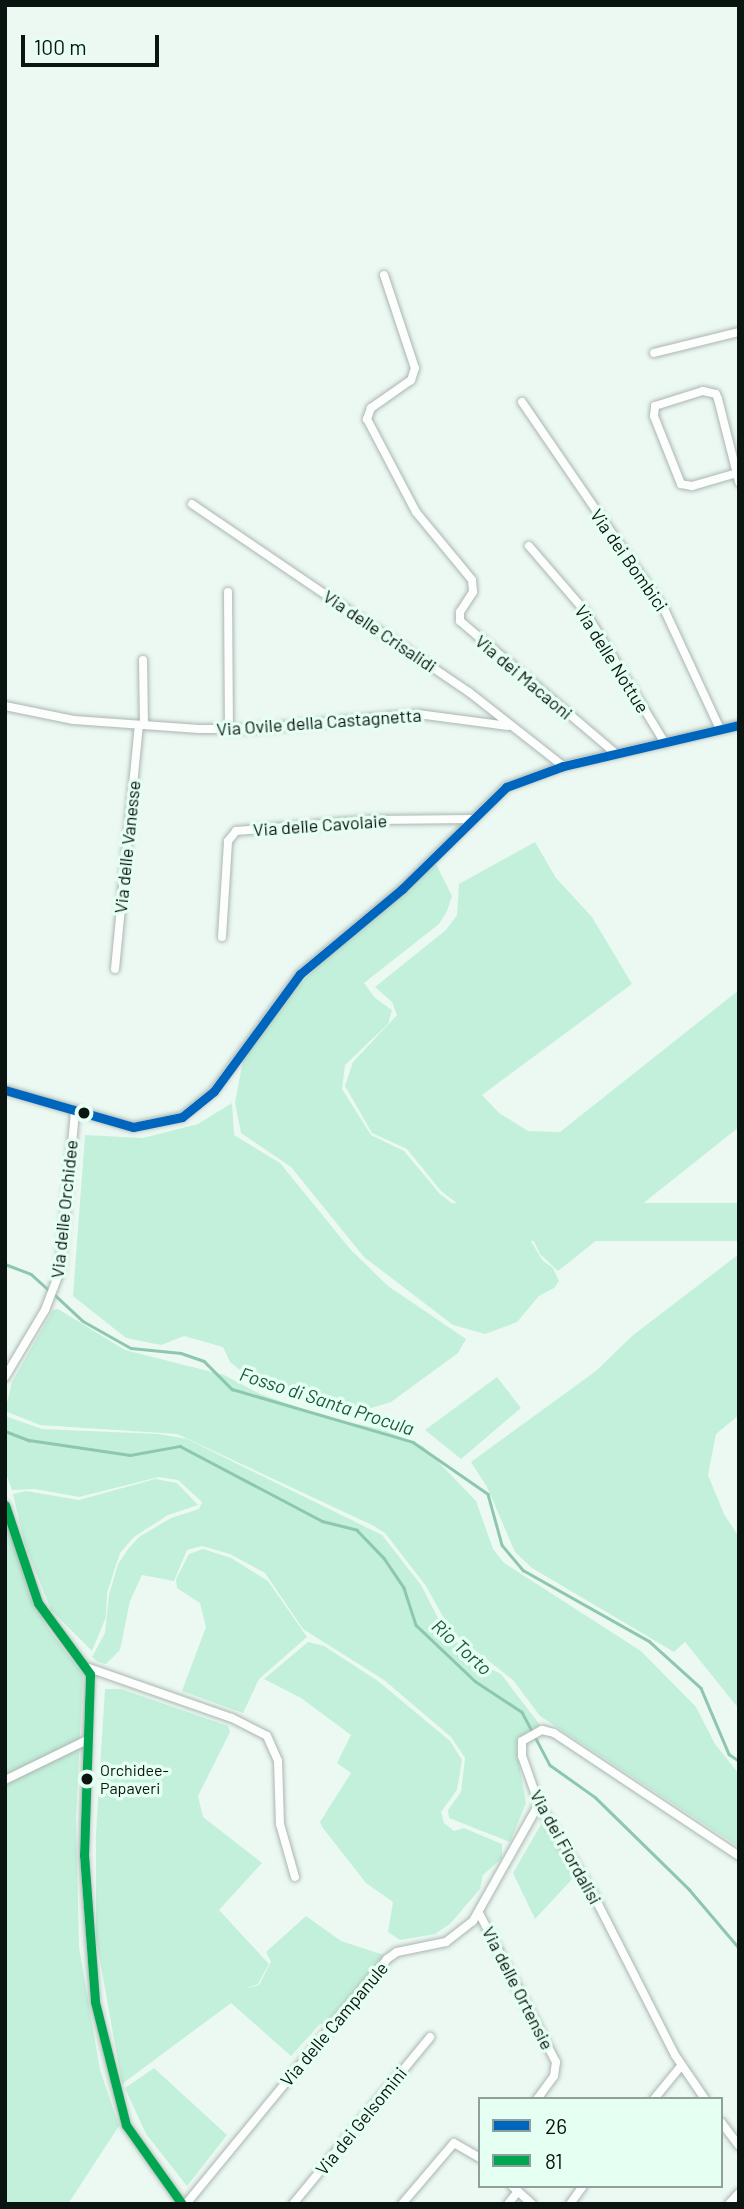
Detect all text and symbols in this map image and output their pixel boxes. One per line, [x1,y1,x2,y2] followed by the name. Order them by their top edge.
[24,21,163,65] scale bar
[34,34,87,59] text: 100 m
[586,505,672,615] street label: Via dei Bombici
[319,585,441,677] street label: Via delle Crisalidi
[570,601,654,717] street label: Via delle Nottue
[471,630,577,724] street label: Via dei Macaoni
[216,704,422,740] street label: Via Ovile della Castagnetta
[109,780,145,914] street label: Via delle Vanesse
[252,810,388,840] street label: Via delle Cavolaie
[77,1106,91,1120] unlabelled marker
[46,1139,82,1279] street label: Via delle Orchidee
[237,1362,417,1440] water label: Fosso di Santa Procula
[427,1614,497,1680] water label: Rio Torto
[100,1760,169,1798] place label: Orchidee- Papaveri
[80,1772,94,1786] marker: Orchidee- Papaveri
[526,1786,606,1908] street label: Via dei Fiordalisi
[478,1923,558,2053] street label: Via delle Ortensie
[276,1957,392,2091] street label: Via delle Campanule
[311,2063,411,2179] street label: Via dei Gelsomini
[478,2097,723,2188] legend
[545,2113,567,2138] text: 26
[545,2148,563,2173] text: 81

